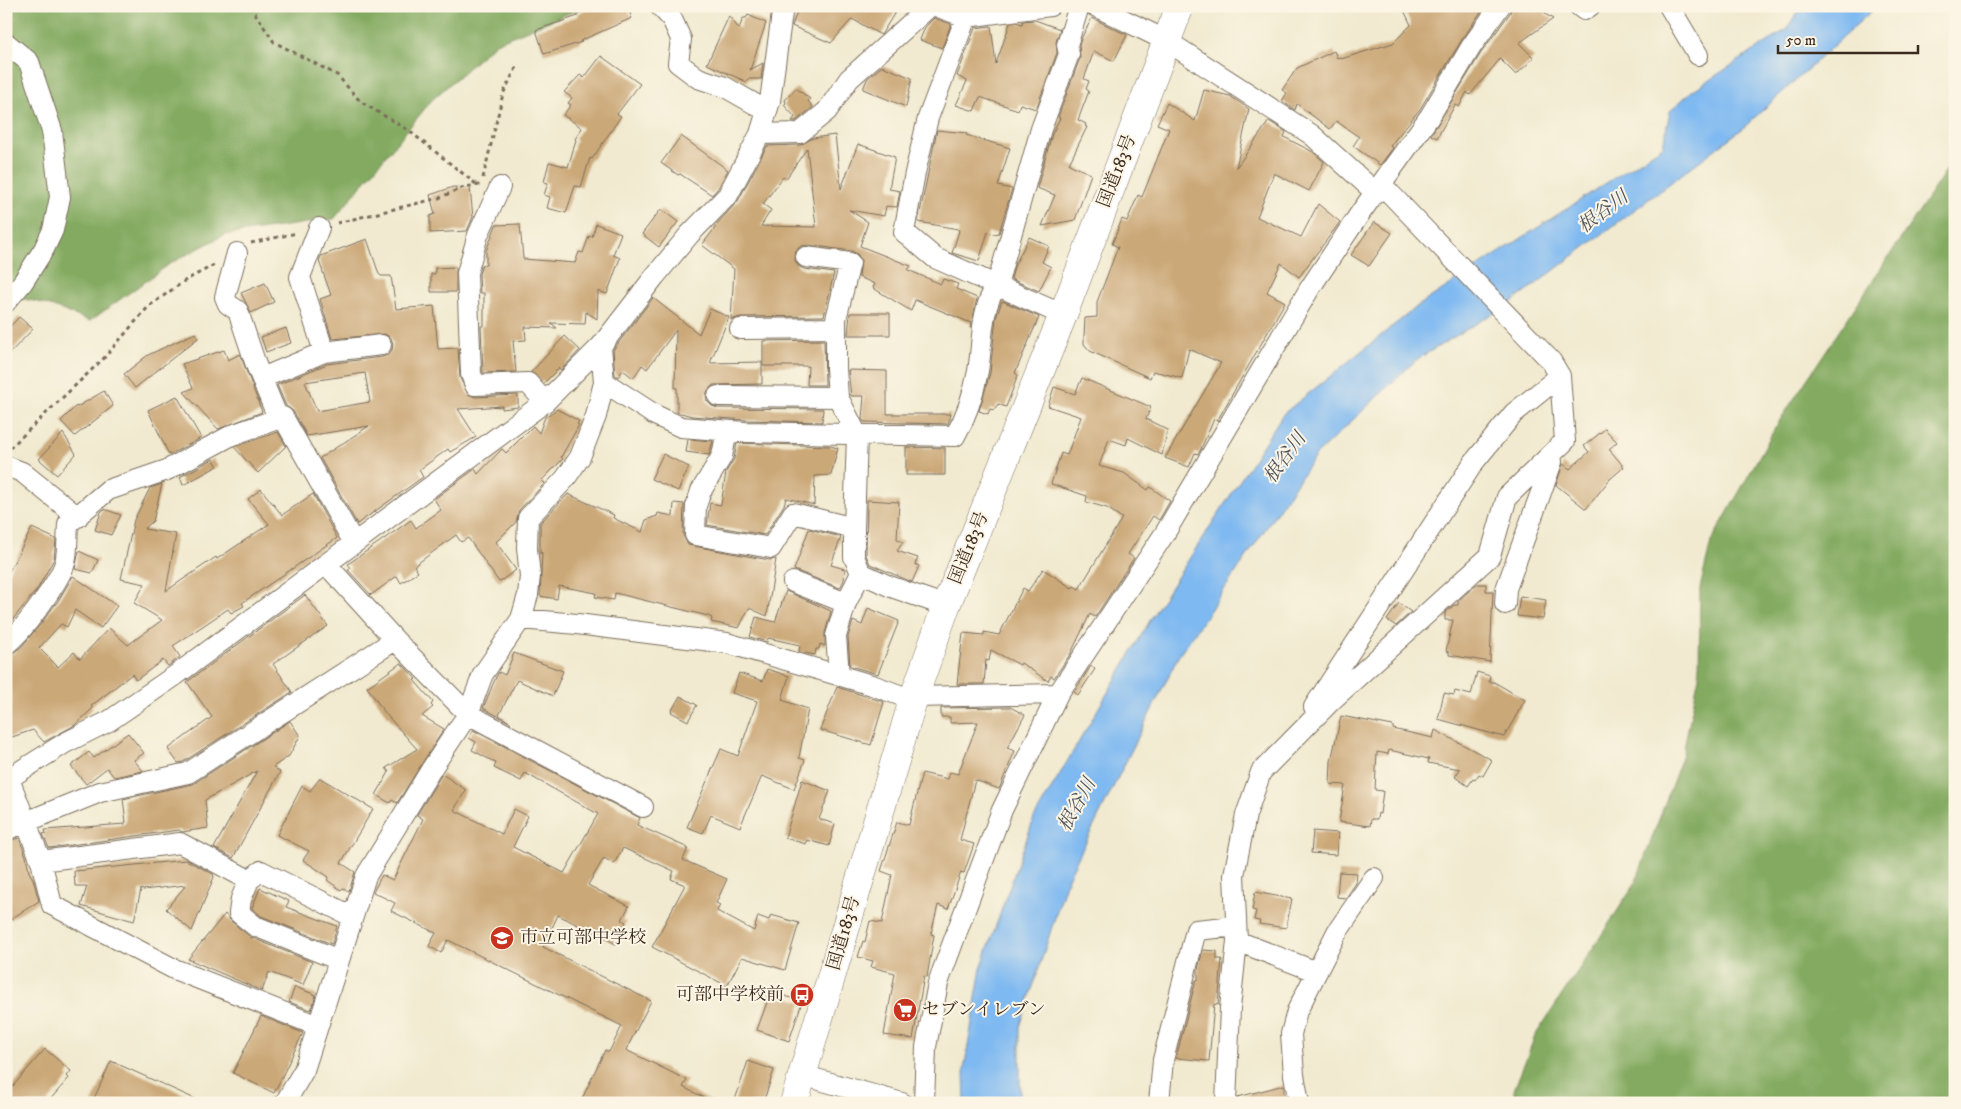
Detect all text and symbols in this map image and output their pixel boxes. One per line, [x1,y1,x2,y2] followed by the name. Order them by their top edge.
[1778,22,1918,54] scale bar
[1786,31,1816,50] text: 50 m
[1093,131,1141,211] street label: 国道183号
[1573,184,1634,238] water label: 根谷川
[1259,427,1312,488] water label: 根谷川
[945,508,993,588] street label: 国道183号
[1053,773,1102,836] water label: 根谷川
[823,893,865,973] street label: 国道183号
[489,925,515,951] school or university icon: 市立可部中学校
[520,927,646,949] place label: 市立可部中学校
[789,982,815,1008] bus stop icon: 可部中学校前
[676,984,784,1006] place label: 可部中学校前
[892,997,918,1023] supermarket icon: セブンイレブン
[922,999,1046,1021] place label: セブンイレブン

